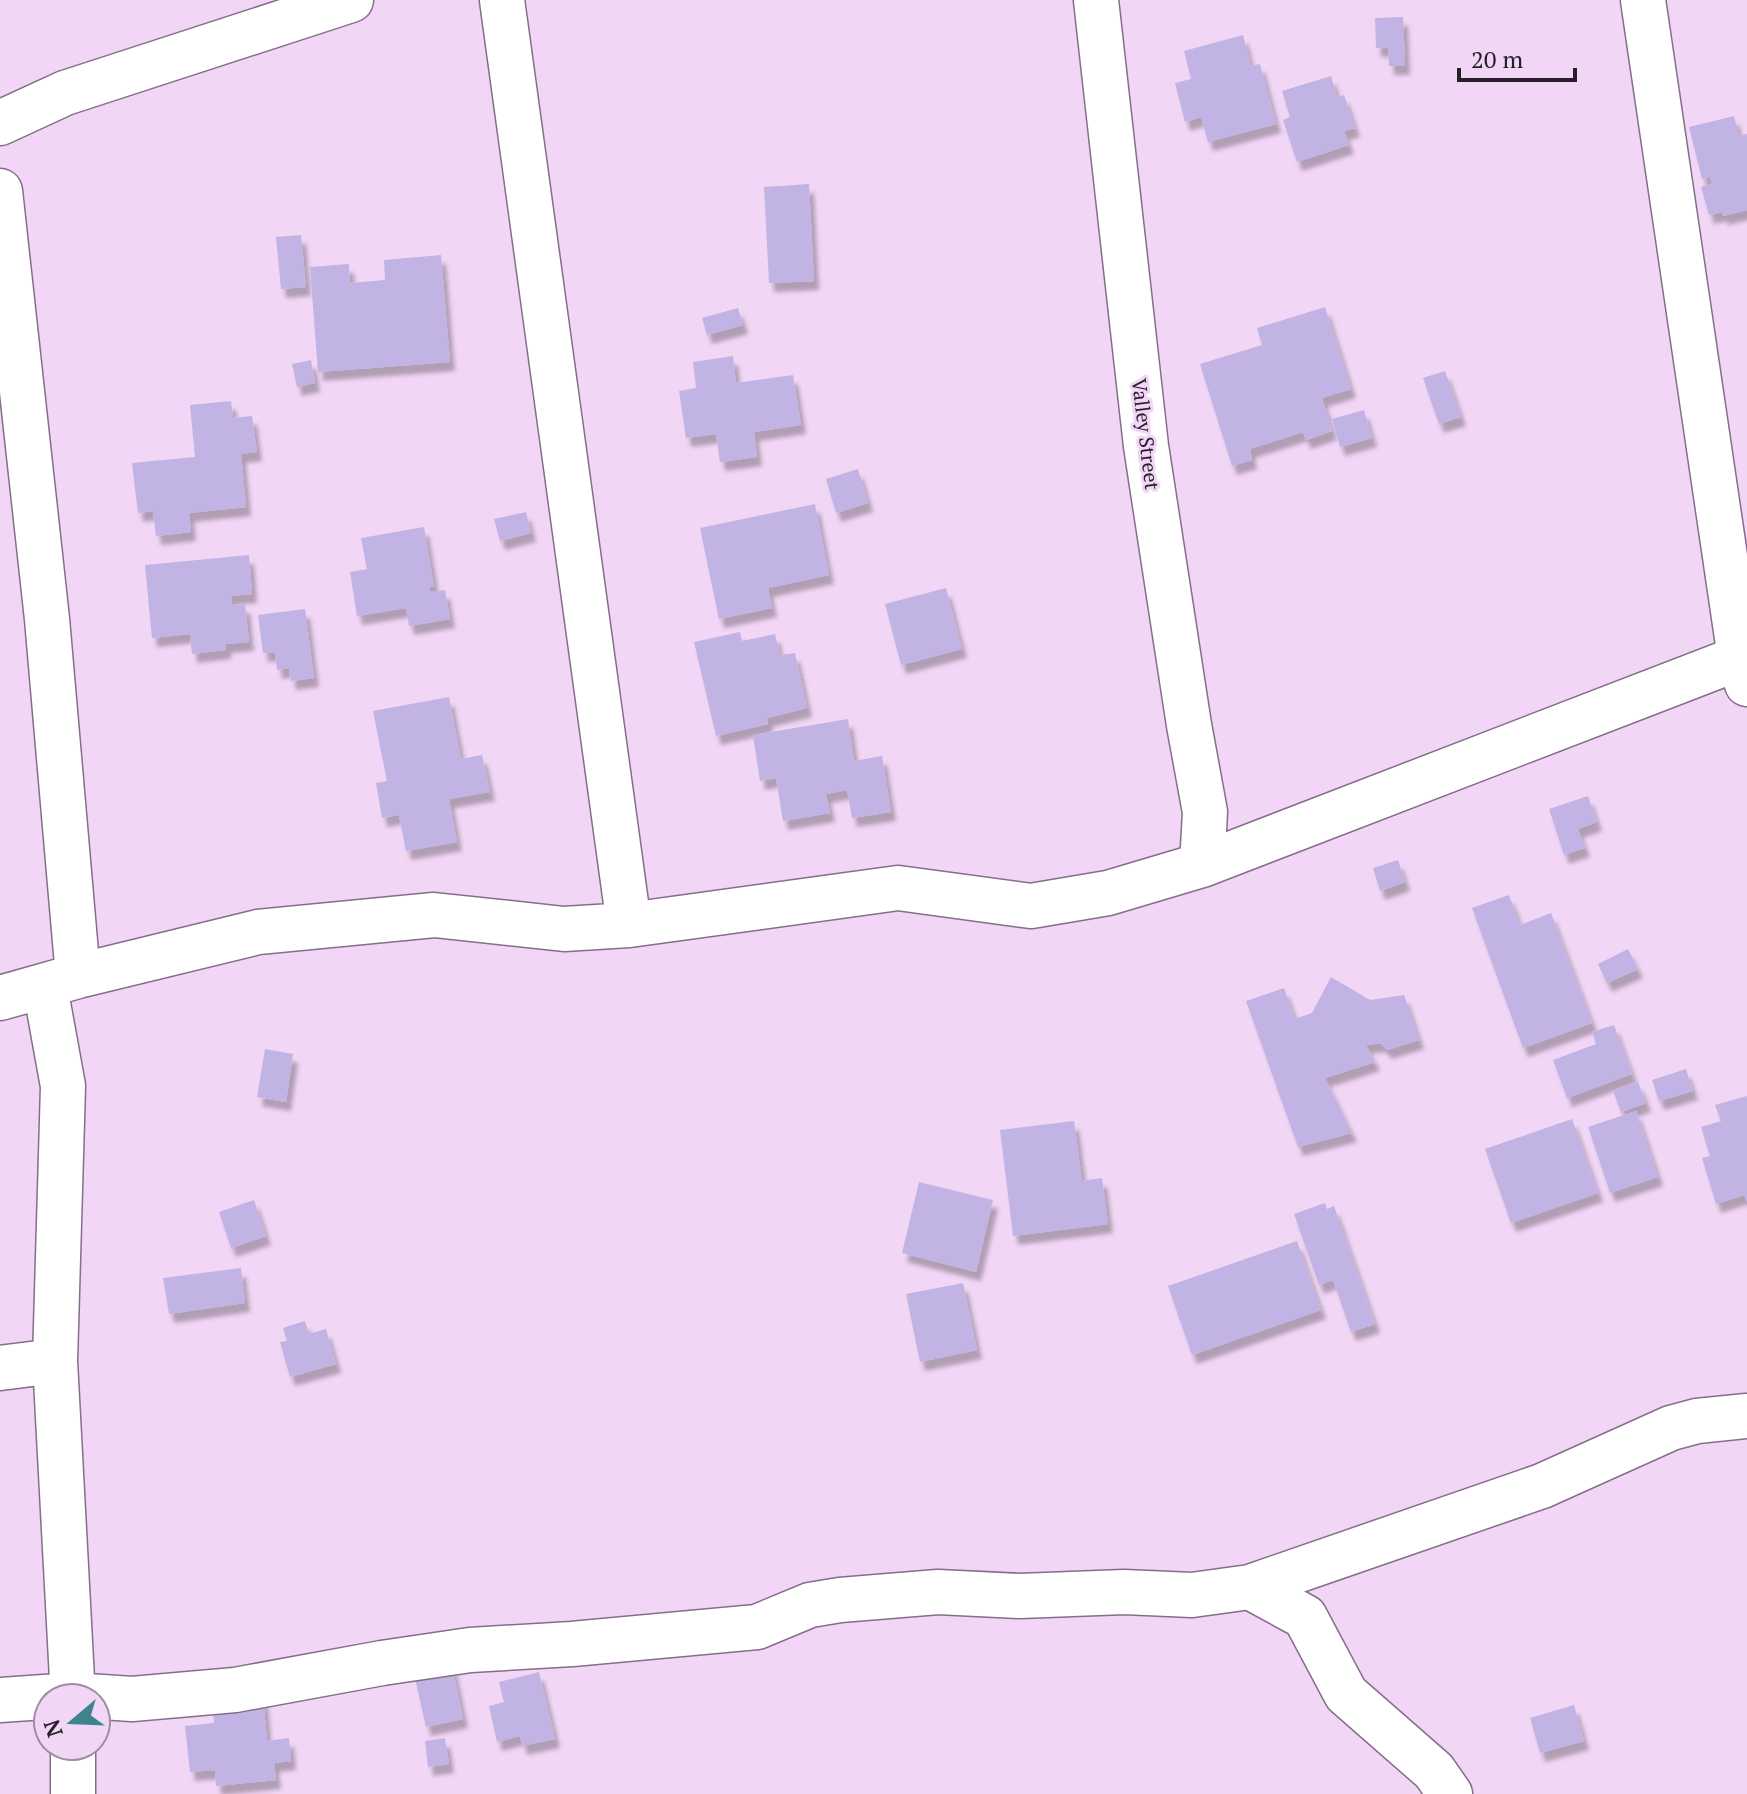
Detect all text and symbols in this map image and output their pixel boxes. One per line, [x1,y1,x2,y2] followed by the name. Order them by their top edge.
[1459,32,1575,82] scale bar
[1471,43,1523,75] text: 20 m
[1126,377,1166,492] street label: Valley Street
[32,1682,112,1762] north arrow
[36,1716,69,1741] text: N

